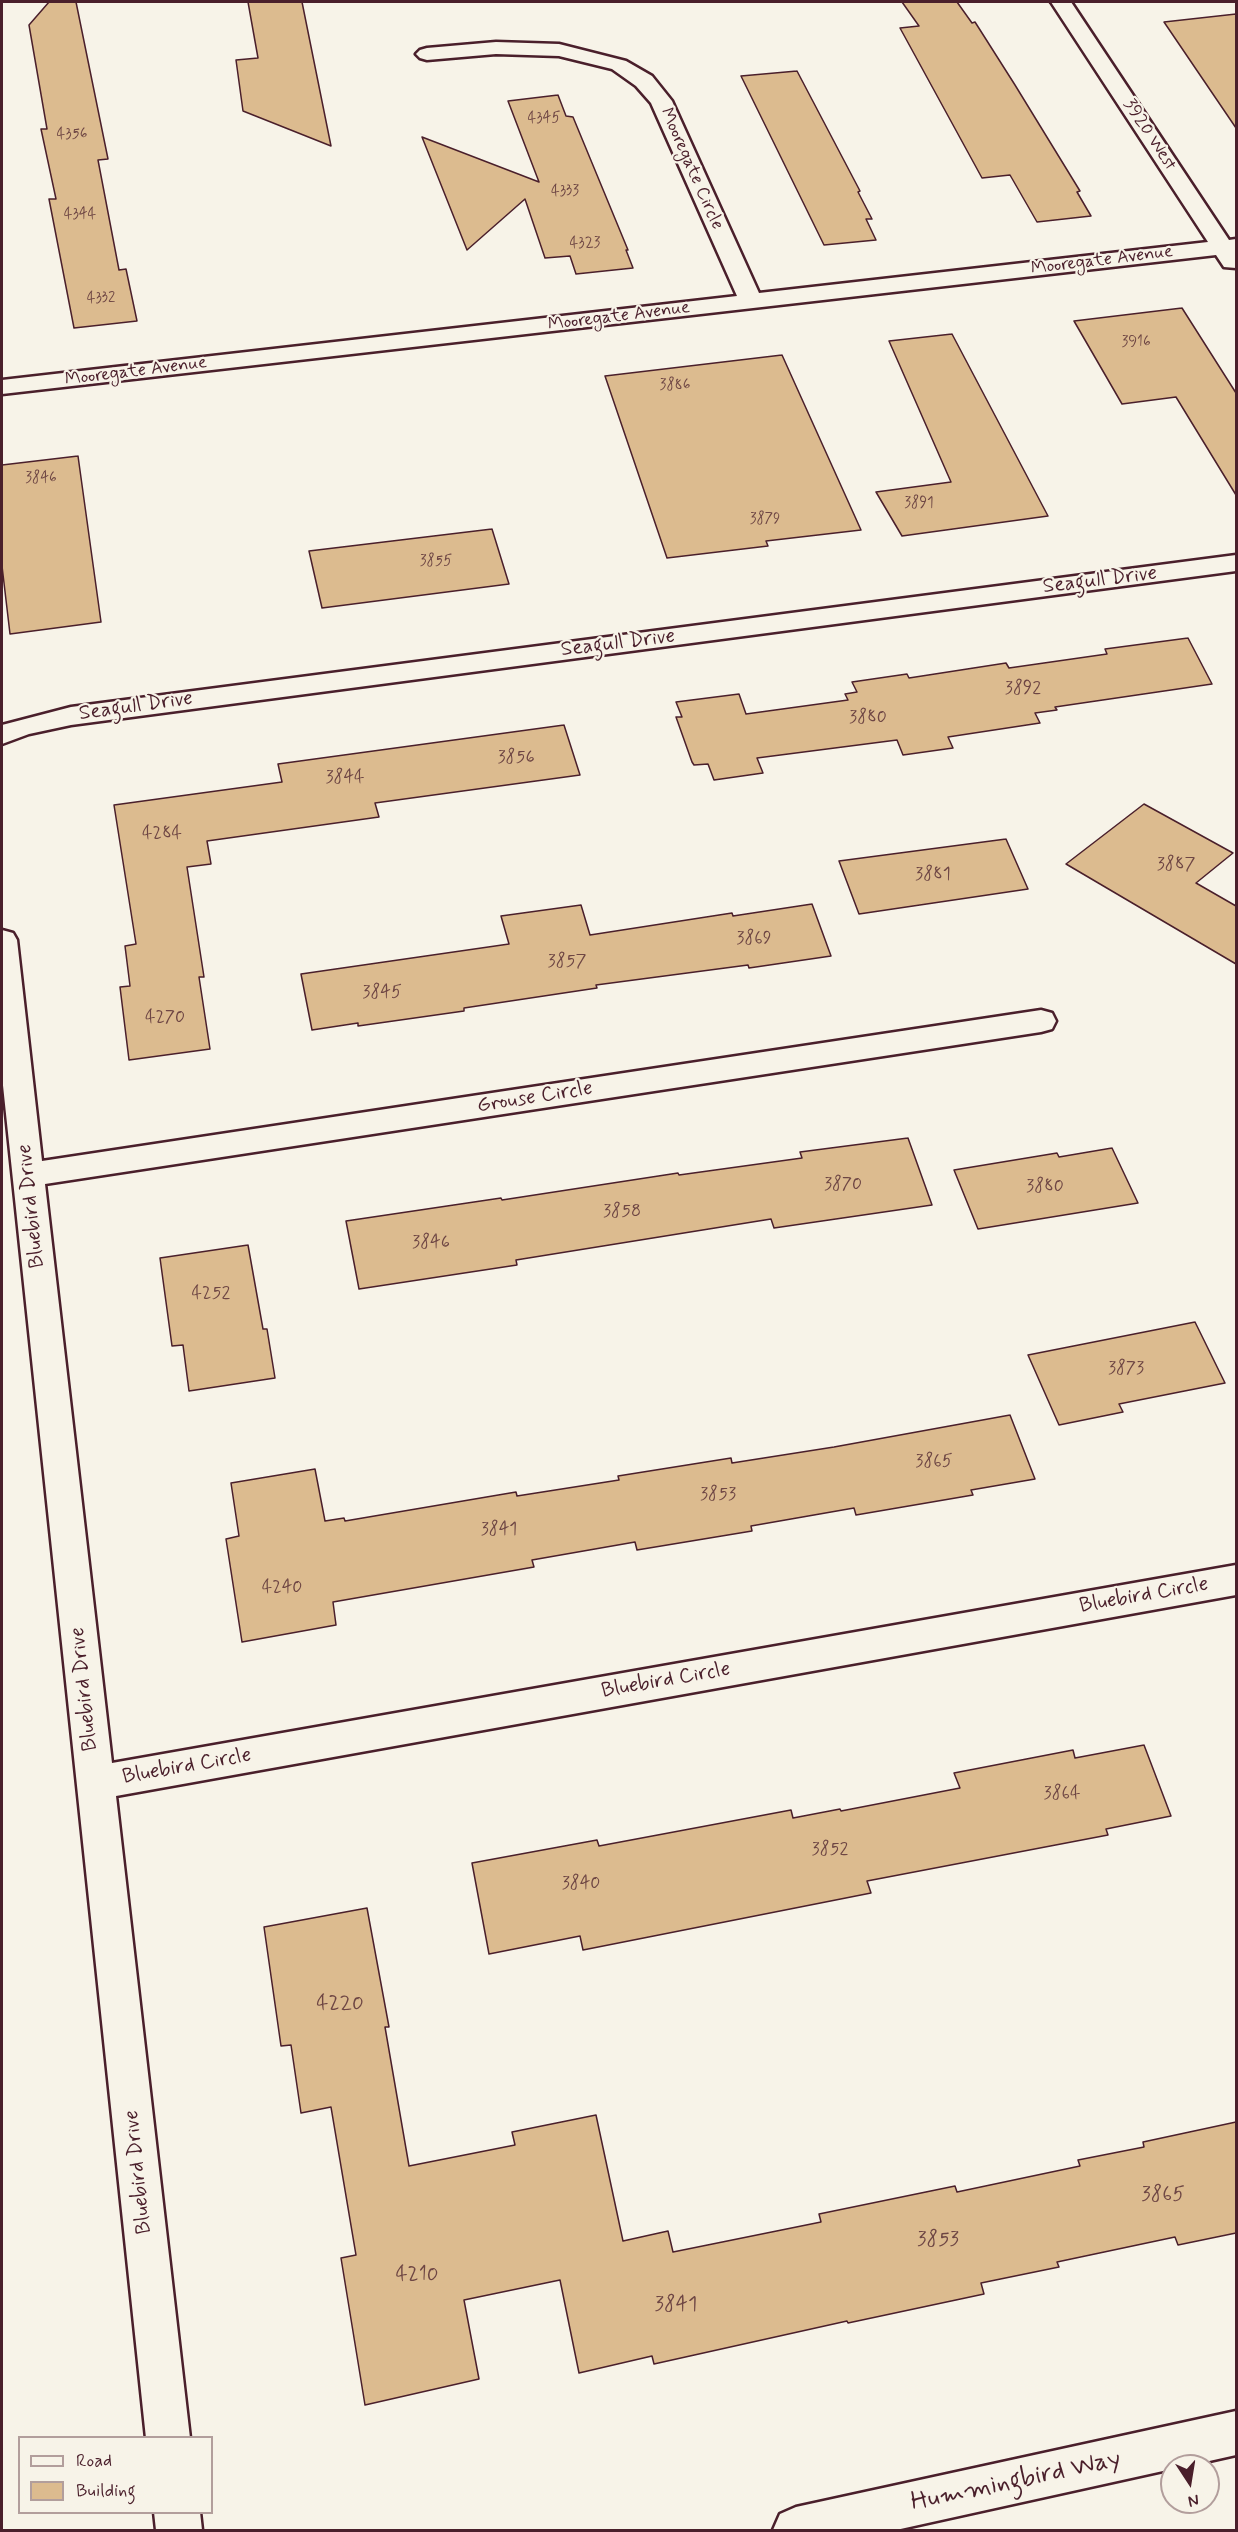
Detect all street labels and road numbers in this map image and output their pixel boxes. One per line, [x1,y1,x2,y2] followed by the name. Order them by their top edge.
[1118,95,1180,175] street label: 3920 West
[654,105,728,233] street label: Mooregate Circle
[1030,242,1174,280] street label: Mooregate Avenue
[547,298,691,336] street label: Mooregate Avenue
[64,353,208,391] street label: Mooregate Avenue
[1041,561,1159,601] street label: Seagull Drive
[559,624,677,664] street label: Seagull Drive
[77,687,195,727] street label: Seagull Drive
[475,1076,595,1120] street label: Grouse Circle
[13,1143,51,1269] street label: Bluebird Drive
[1078,1572,1210,1620] street label: Bluebird Circle
[66,1626,104,1752] street label: Bluebird Drive
[600,1657,732,1705] street label: Bluebird Circle
[121,1743,253,1791] street label: Bluebird Circle
[120,2109,158,2235] street label: Bluebird Drive
[908,2444,1124,2520] street label: Hummingbird Way

